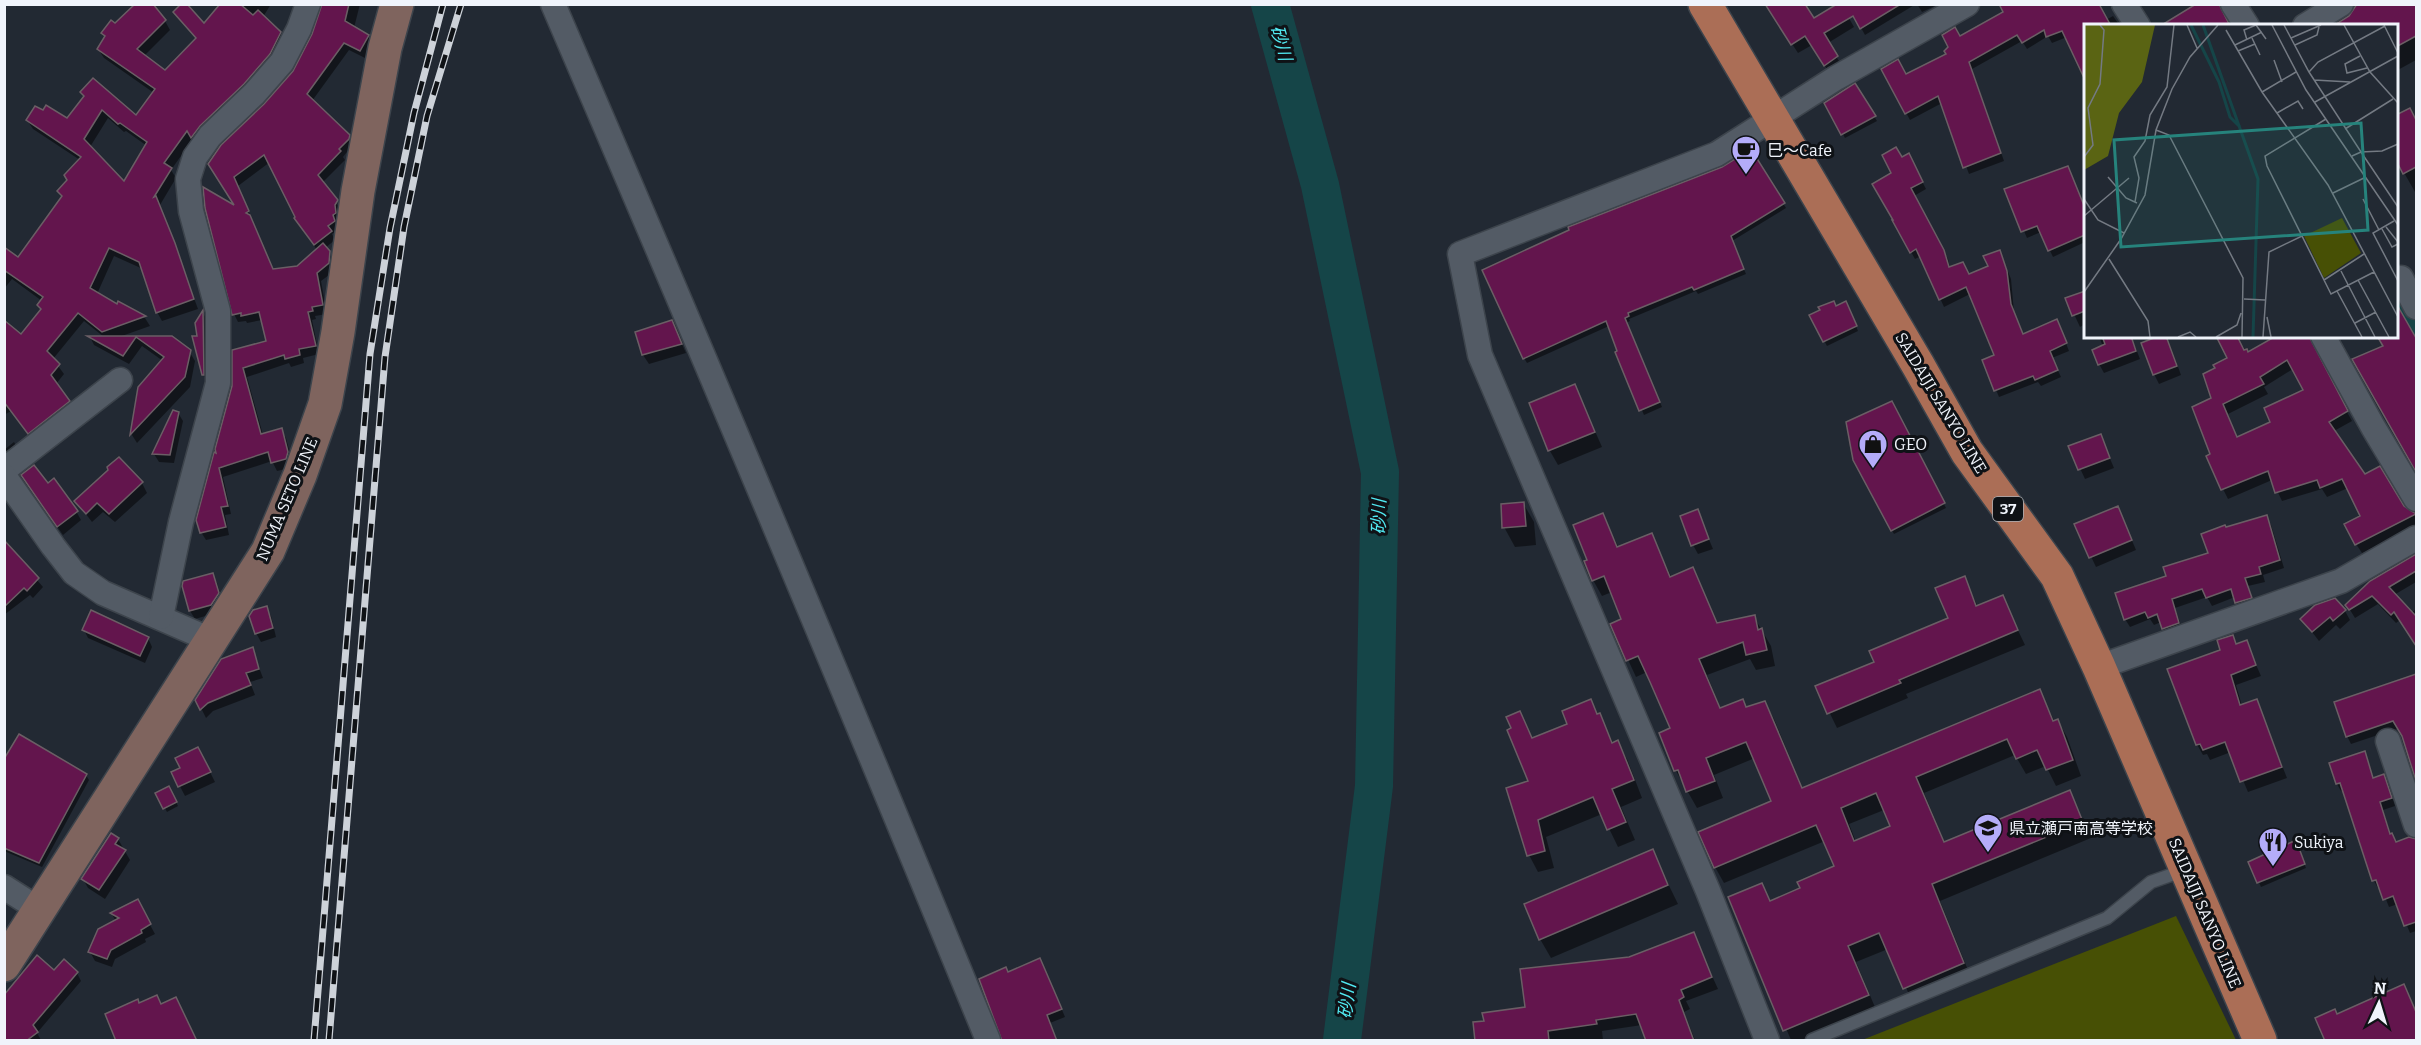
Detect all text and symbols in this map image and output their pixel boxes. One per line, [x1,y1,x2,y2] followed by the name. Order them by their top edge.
[1266,23,1297,65] water label: 砂川
[2084,24,2397,338] inset map
[1730,134,1762,176] cafe icon: 巳～Cafe
[1767,141,1832,160] place label: 巳～Cafe
[1891,329,1991,477] street label: SAIDAIJI SANYO LINE
[1857,428,1889,470] shop icon: GEO
[252,434,322,564] street label: NUMA SETO LINE
[1894,435,1927,454] place label: GEO
[1368,497,1390,535] water label: 砂川
[1993,497,2023,521] road number: 37
[1972,812,2004,854] school or university icon: 県立瀬戸南高等学校
[2009,819,2153,838] place label: 県立瀬戸南高等学校
[2257,826,2289,868] restaurant icon: Sukiya
[2294,833,2344,852] place label: Sukiya
[2165,835,2245,991] street label: SAIDAIJI SANYO LINE
[2349,973,2409,1033] north arrow
[2373,979,2387,998] text: N
[1334,980,1360,1020] water label: 砂川

